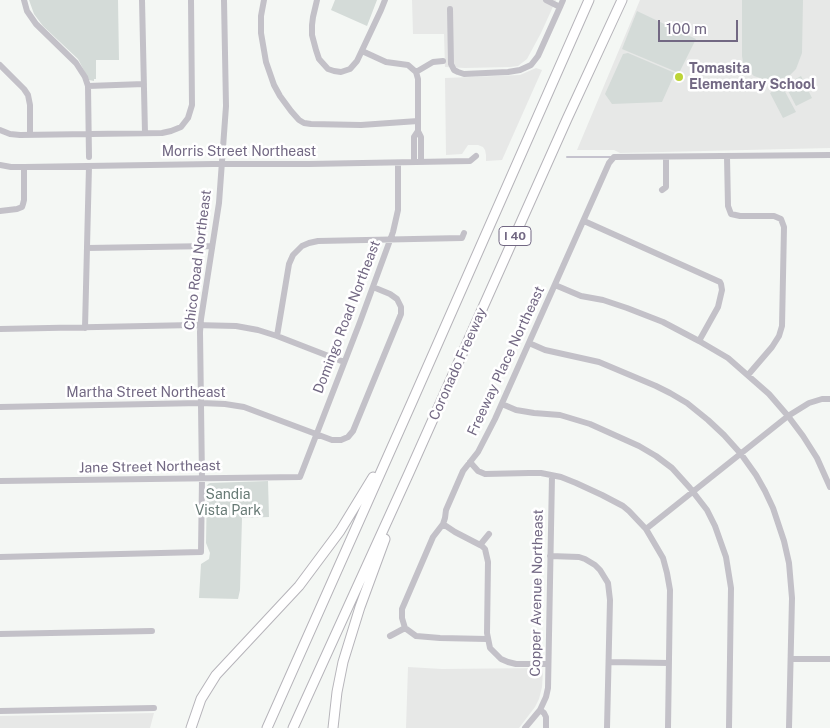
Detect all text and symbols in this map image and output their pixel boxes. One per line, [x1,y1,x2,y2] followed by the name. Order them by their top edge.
[660,10,740,42] scale bar
[666,20,707,37] text: 100 m
[689,61,816,94] place label: Tomasita Elementary School
[673,71,685,83] marker: Tomasita Elementary School
[162,144,316,160] street label: Morris Street Northeast
[181,189,215,331] street label: Chico Road Northeast
[499,227,531,246] road number: I 40
[310,238,384,396] street label: Domingo Road Northeast
[464,283,548,439] street label: Freeway Place Northeast
[426,305,490,423] street label: Coronado Freeway
[66,385,226,401] street label: Martha Street Northeast
[79,457,221,477] street label: Jane Street Northeast
[195,487,261,520] park label: Sandia Vista Park
[527,509,547,677] street label: Copper Avenue Northeast

